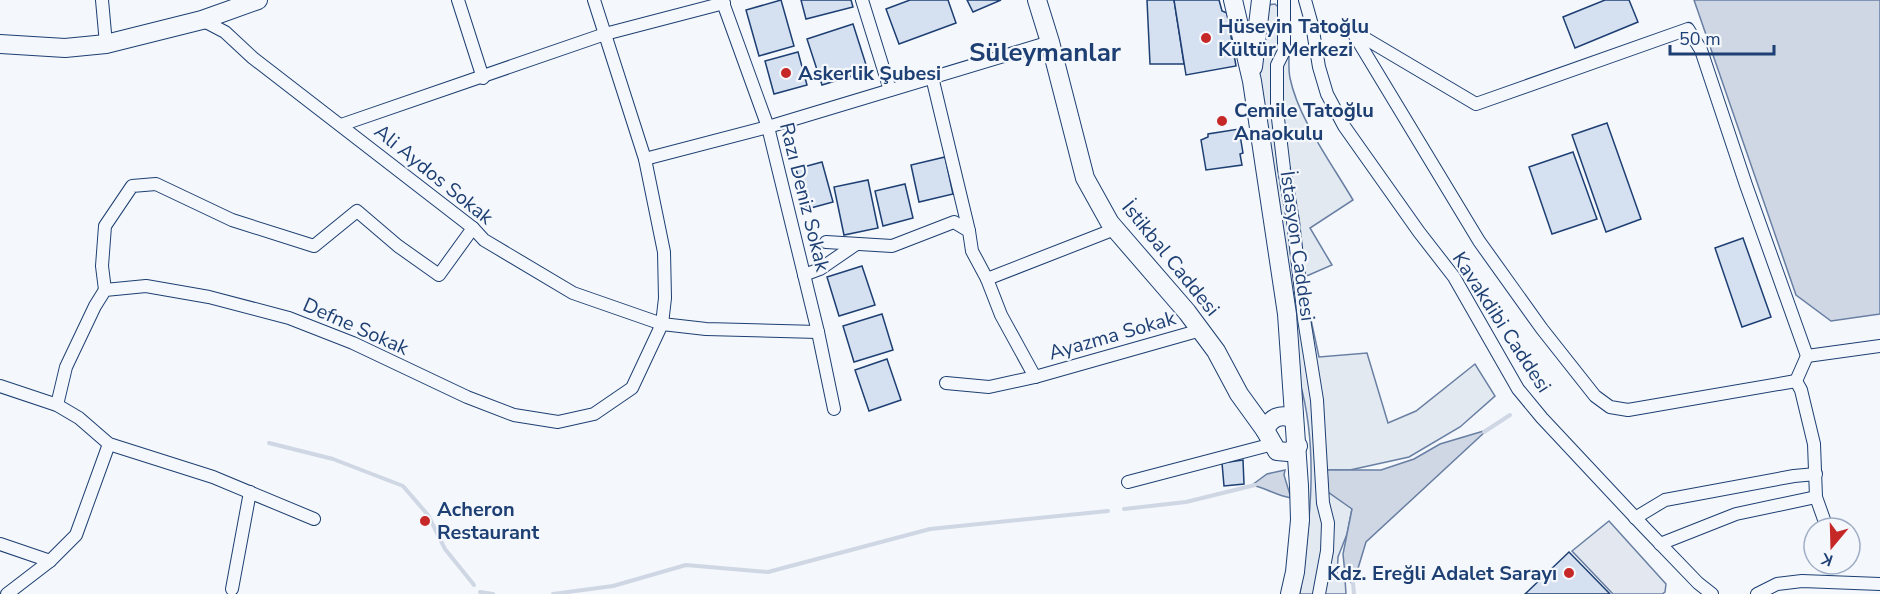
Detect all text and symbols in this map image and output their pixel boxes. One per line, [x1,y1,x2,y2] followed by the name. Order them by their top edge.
[1218,13,1369,63] place label: Hüseyin Tatoğlu Kültür Merkezi
[1670,18,1774,56] scale bar
[1679,27,1721,51] text: 50 m
[1199,31,1213,45] marker: Hüseyin Tatoğlu Kültür Merkezi
[969,35,1122,70] district label: Süleymanlar
[798,60,941,87] place label: Askerlik Şubesi
[779,66,793,80] marker: Askerlik Şubesi
[1234,97,1374,147] place label: Cemile Tatoğlu Anaokulu
[1215,114,1229,128] marker: Cemile Tatoğlu Anaokulu
[368,118,500,231] street label: Ali Aydos Sokak
[773,120,836,275] street label: Razı Deniz Sokak
[1274,169,1321,323] street label: İstasyon Caddesi
[1116,195,1226,322] street label: İstikbal Caddesi
[1446,247,1557,398] street label: Kavakdibi Caddesi
[299,291,414,362] street label: Defne Sokak
[1046,304,1180,366] street label: Ayazma Sokak
[437,496,540,546] place label: Acheron Restaurant
[418,514,432,528] marker: Acheron Restaurant
[1802,516,1862,576] north arrow
[1818,547,1836,571] text: K
[1327,560,1557,587] place label: Kdz. Ereğli Adalet Sarayı
[1562,566,1576,580] marker: Kdz. Ereğli Adalet Sarayı

